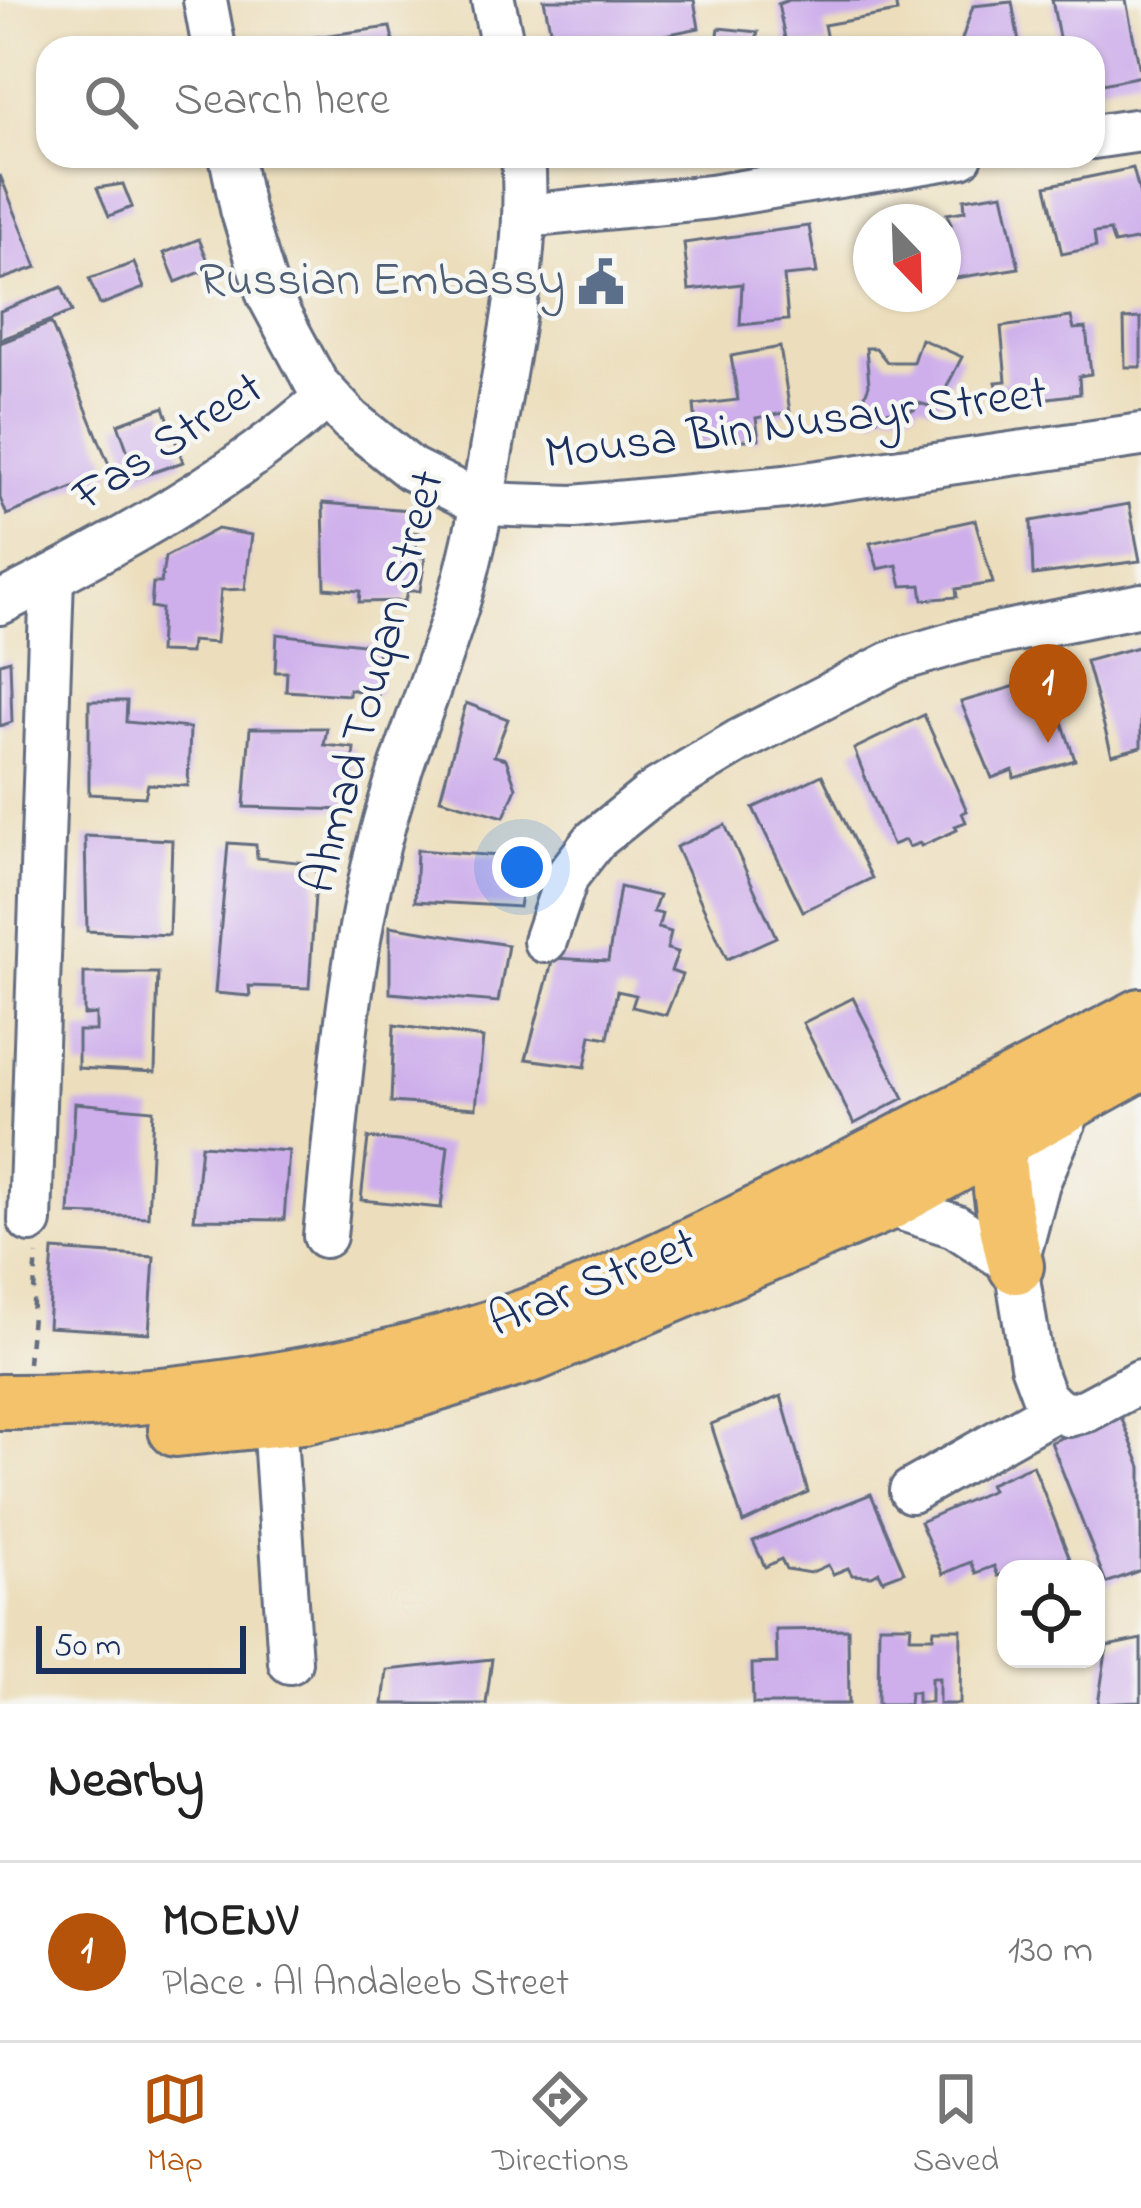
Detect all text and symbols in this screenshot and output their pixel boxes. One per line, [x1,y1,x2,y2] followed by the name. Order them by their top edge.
[36,36,1105,168] search box
[78,69,144,135] icon: search
[174,69,390,135] text: Search here
[853,204,961,312] north arrow
[199,247,565,317] place label: Russian Embassy
[576,257,626,307] public building icon: Russian Embassy
[59,355,278,531] street label: Fas Street
[541,359,1051,491] street label: Mousa Bin Nusayr Street
[285,463,465,901] street label: Ahmad Touqan Street
[1009,644,1087,743] pin: 1
[492,837,552,897] your location
[479,1211,707,1357] street label: Arar Street
[997,1560,1105,1668] map controls
[997,1560,1105,1668] button: locate
[36,1620,246,1673] scale bar
[54,1623,121,1671] text: 50 m
[48,1745,204,1820] text: Nearby
[162,1890,298,1956] text: MOENV
[81,1923,93,1980] text: 1
[1008,1923,1093,1980] text: 130 m
[162,1956,569,2013] text: Place · Al Andaleeb Street
[142,2066,208,2186] tab: Map
[492,2066,629,2186] tab: Directions
[913,2066,999,2186] tab: Saved

